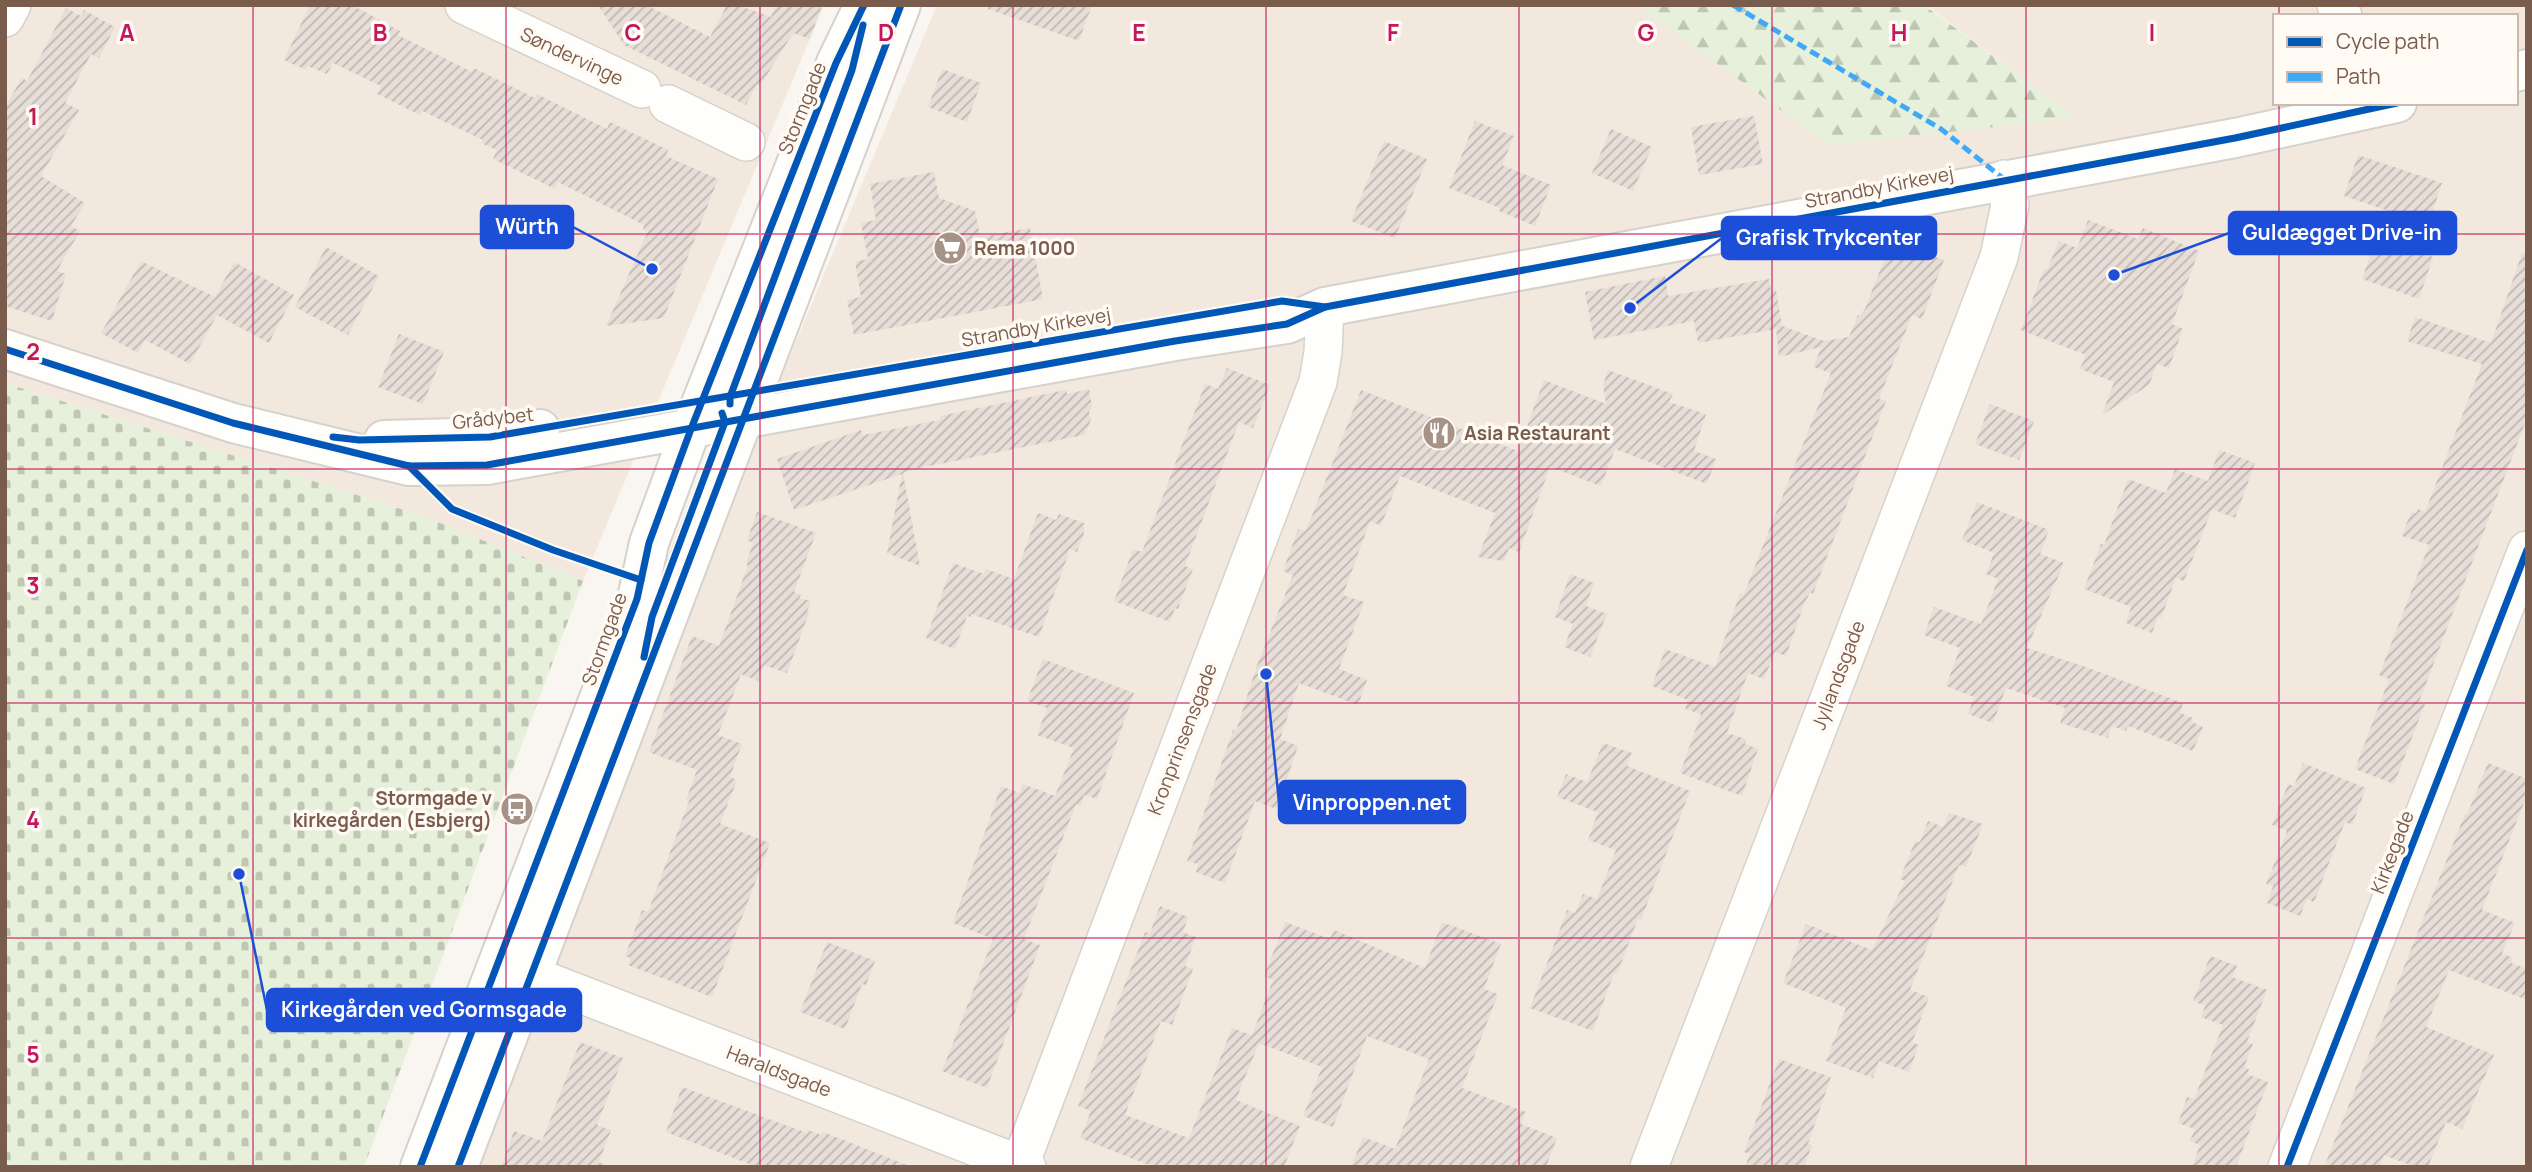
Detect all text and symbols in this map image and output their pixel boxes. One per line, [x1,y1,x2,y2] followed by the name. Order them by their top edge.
[2273,14,2518,105] legend
[119,16,135,48] text: A
[373,16,387,48] text: B
[625,16,642,48] text: C
[878,16,894,48] text: D
[1132,16,1146,48] text: E
[1387,16,1399,48] text: F
[1638,16,1655,48] text: G
[1891,16,1907,48] text: H
[2149,16,2155,48] text: I
[516,21,628,91] street label: Søndervinge
[2336,27,2439,55] text: Cycle path
[772,58,832,158] street label: Stormgade
[2336,62,2381,90] text: Path
[28,100,38,132] text: 1
[1802,160,1956,214] street label: Strandby Kirkevej
[481,206,573,248] callout: Würth
[495,212,559,240] text: Würth
[2229,212,2456,254] callout: Guldægget Drive-in
[1722,217,1936,259] callout: Grafisk Trykcenter
[2242,218,2442,246] text: Guldægget Drive-in
[1736,223,1922,251] text: Grafisk Trykcenter
[931,229,969,267] supermarket icon: Rema 1000
[974,235,1075,261] place label: Rema 1000
[959,301,1113,353] street label: Strandby Kirkevej
[26,335,40,367] text: 2
[451,401,535,435] street label: Grådybet
[1420,414,1458,452] restaurant icon: Asia Restaurant
[1464,420,1611,446] place label: Asia Restaurant
[26,569,40,601] text: 3
[575,589,633,689] street label: Stormgade
[1805,617,1871,733] street label: Jyllandsgade
[1141,659,1223,819] street label: Kronprinsensgade
[1279,781,1465,823] callout: Vinproppen.net
[293,785,492,833] place label: Stormgade v kirkegården (Esbjerg)
[1293,788,1451,816] text: Vinproppen.net
[498,790,536,828] bus stop icon: Stormgade v kirkegården (Esbjerg)
[26,803,40,835] text: 4
[2364,807,2420,897] street label: Kirkegade
[267,989,581,1031] callout: Kirkegården ved Gormsgade
[281,995,567,1023] text: Kirkegården ved Gormsgade
[26,1038,40,1070] text: 5
[723,1039,835,1103] street label: Haraldsgade

